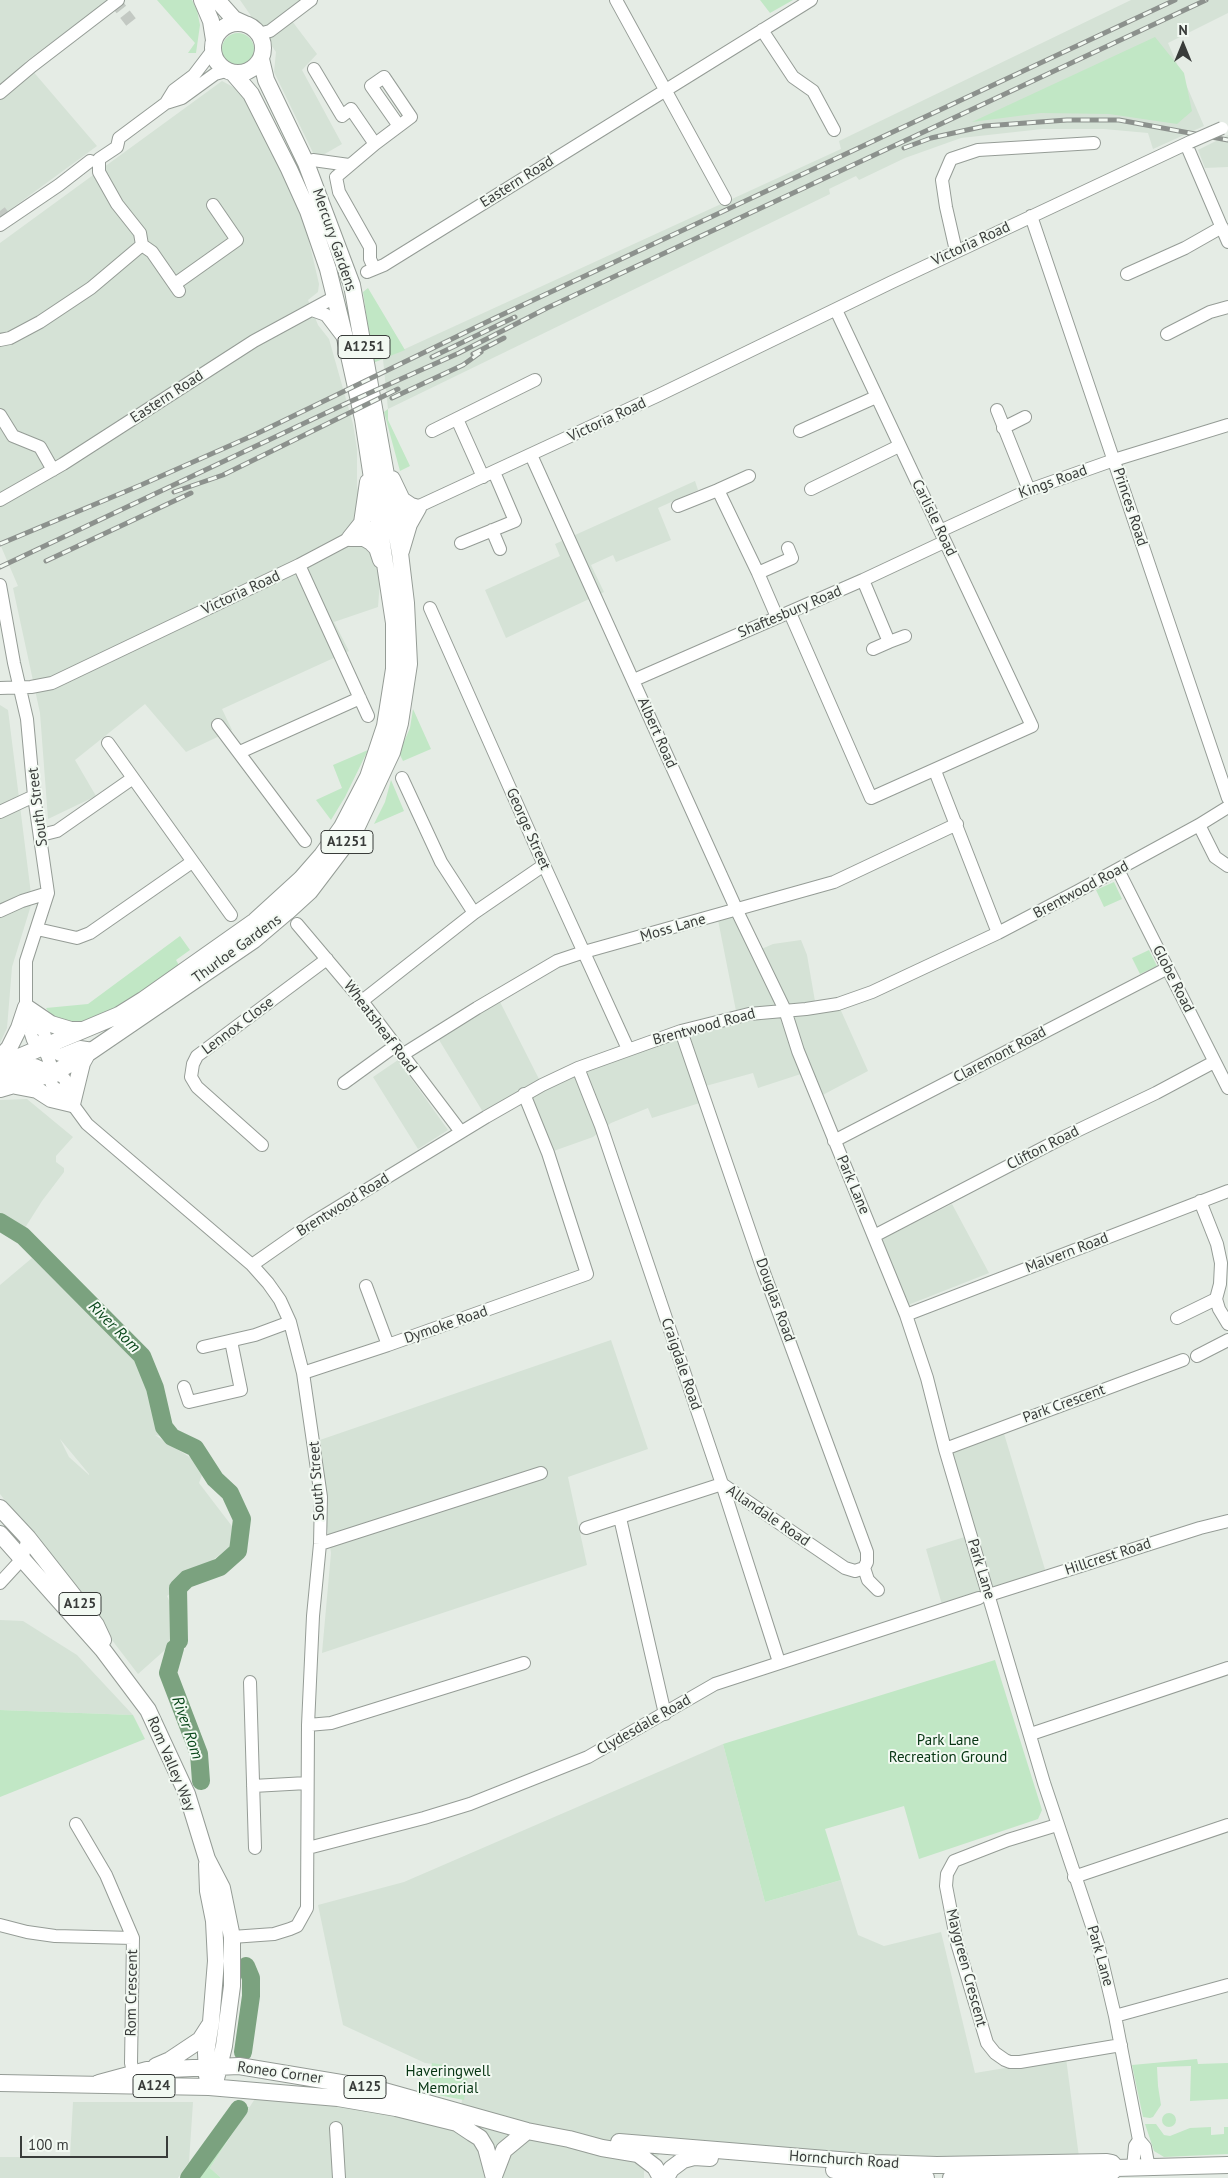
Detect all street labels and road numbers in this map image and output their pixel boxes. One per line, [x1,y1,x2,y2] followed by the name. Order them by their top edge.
[477,152,557,212] street label: Eastern Road
[308,186,360,294] street label: Mercury Gardens
[929,218,1013,270] street label: Victoria Road
[338,336,390,358] road number: A1251
[127,367,207,427] street label: Eastern Road
[565,394,649,446] street label: Victoria Road
[1016,461,1090,503] street label: Kings Road
[1109,466,1151,548] street label: Princes Road
[908,477,960,559] street label: Carlisle Road
[199,567,283,619] street label: Victoria Road
[735,582,845,642] street label: Shaftesbury Road
[633,695,681,771] street label: Albert Road
[24,766,52,848] street label: South Street
[502,785,554,873] street label: George Street
[321,830,373,854] road number: A1251
[1030,857,1132,923] street label: Brentwood Road
[638,910,708,946] street label: Moss Lane
[189,911,285,987] street label: Thurloe Gardens
[1148,942,1198,1016] street label: Globe Road
[339,977,421,1077] street label: Wheatsheaf Road
[199,993,277,1059] street label: Lennox Close
[651,1005,757,1049] street label: Brentwood Road
[951,1023,1049,1087] street label: Claremont Road
[1004,1122,1082,1174] street label: Clifton Road
[833,1153,873,1217] street label: Park Lane
[293,1169,393,1241] street label: Brentwood Road
[1023,1229,1111,1277] street label: Malvern Road
[752,1256,798,1344] street label: Douglas Road
[402,1302,490,1348] street label: Dymoke Road
[657,1316,705,1412] street label: Craigdale Road
[1020,1381,1108,1427] street label: Park Crescent
[305,1441,329,1521] street label: South Street
[723,1482,813,1550] street label: Allandale Road
[1063,1535,1153,1579] street label: Hillcrest Road
[963,1537,999,1601] street label: Park Lane
[59,1592,101,1616] road number: A125
[594,1691,694,1759] street label: Clydesdale Road
[143,1714,199,1814] street label: Rom Valley Way
[942,1907,990,2029] street label: Maygreen Crescent
[1083,1924,1117,1988] street label: Park Lane
[122,1949,142,2037] street label: Rom Crescent
[236,2058,324,2088] street label: Roneo Corner
[133,2074,175,2098] road number: A124
[344,2076,386,2098] road number: A125
[788,2147,900,2173] street label: Hornchurch Road

